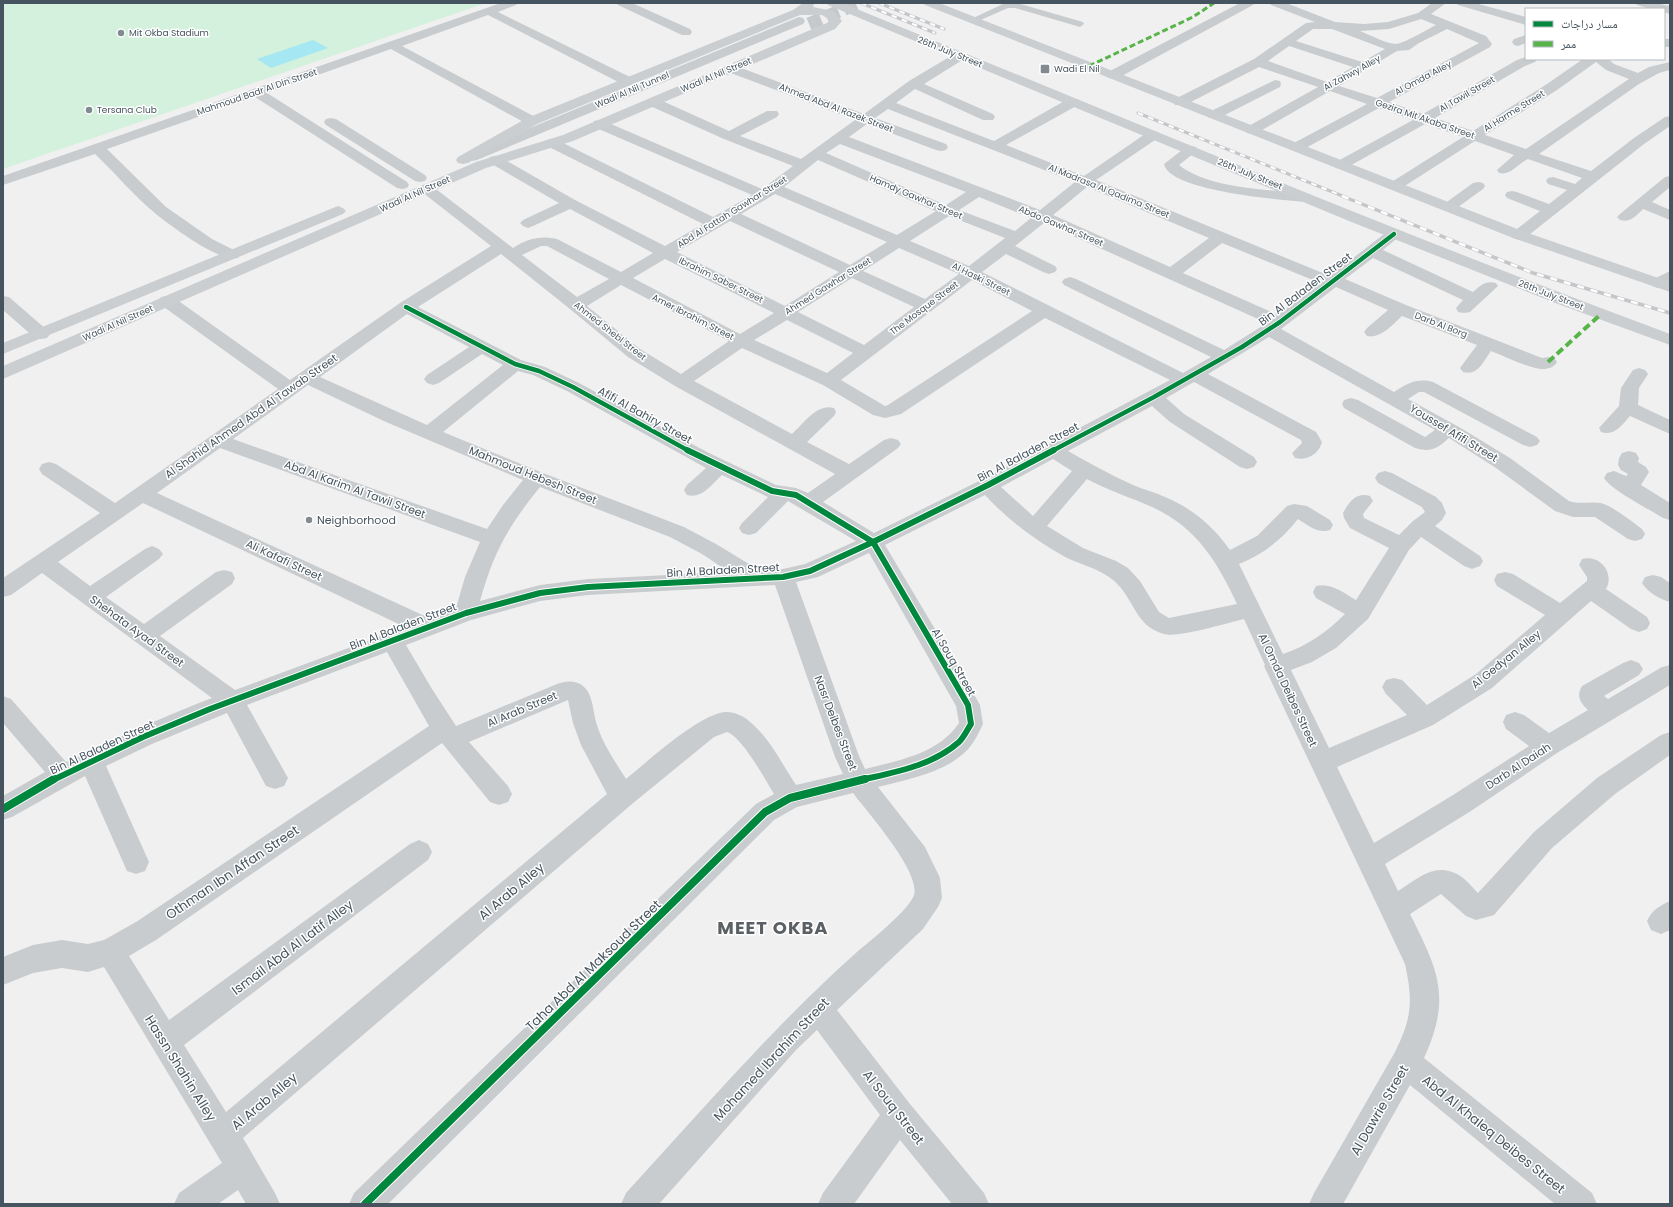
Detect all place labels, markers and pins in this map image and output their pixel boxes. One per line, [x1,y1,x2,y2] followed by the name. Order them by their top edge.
[129,27,209,39] place label: Mit Okba Stadium
[116,28,126,38] marker: Mit Okba Stadium
[1039,63,1051,75] marker: Wadi El Nil
[1054,63,1100,75] place label: Wadi El Nil
[97,104,157,116] place label: Tersana Club
[84,105,94,115] marker: Tersana Club
[317,512,396,528] place label: Neighborhood
[304,515,314,525] marker: Neighborhood

